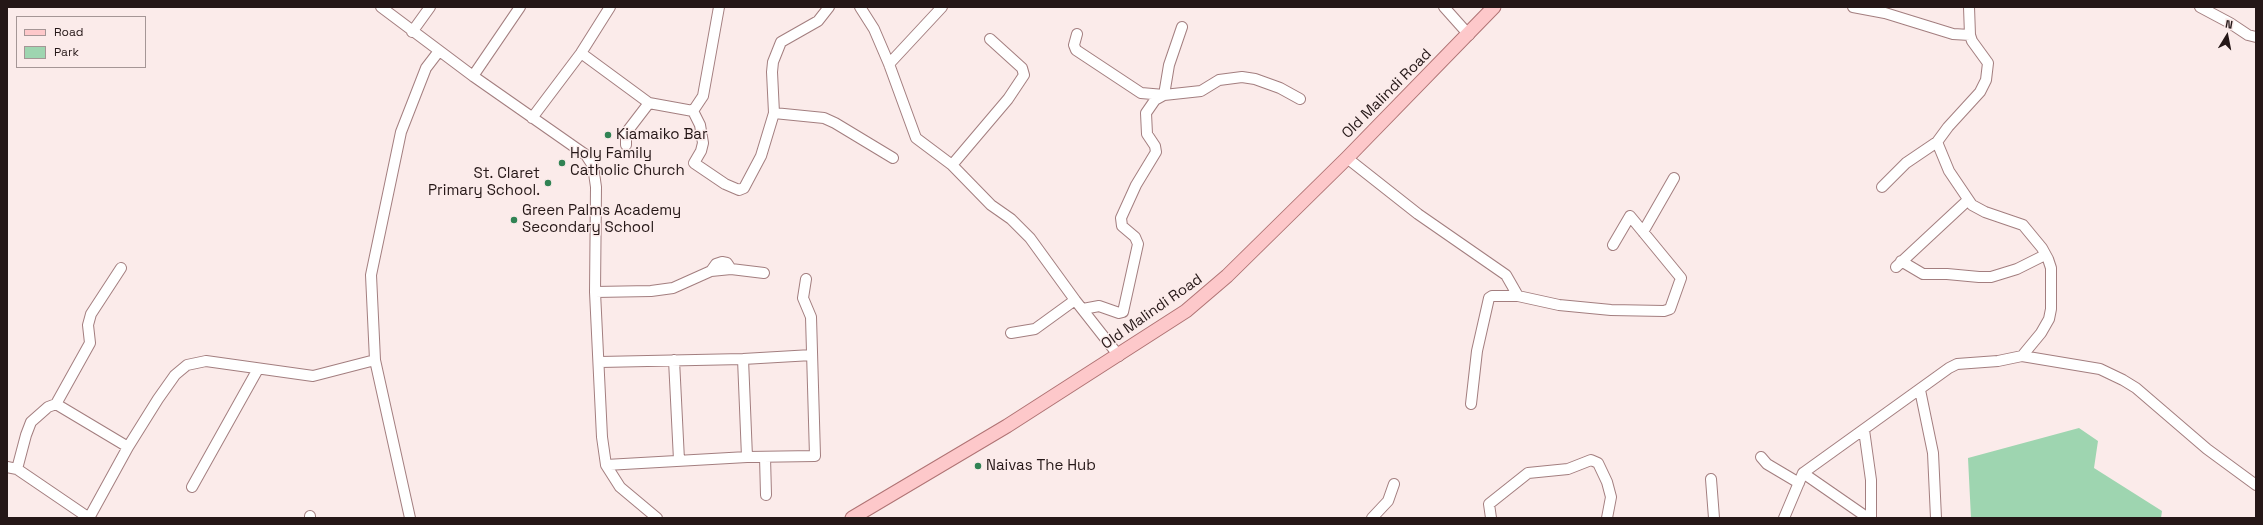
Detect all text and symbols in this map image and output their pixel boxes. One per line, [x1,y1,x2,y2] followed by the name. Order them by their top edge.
[16,16,146,68] legend
[2207,16,2247,56] north arrow
[2224,17,2234,32] text: N
[54,24,83,40] text: Road
[54,44,79,60] text: Park
[1338,45,1436,143] street label: Old Malindi Road
[616,126,708,144] place label: Kiamaiko Bar
[603,130,613,140] marker: Kiamaiko Bar
[570,145,685,180] place label: Holy Family Catholic Church
[557,158,567,168] marker: Holy Family Catholic Church
[428,165,540,200] place label: St. Claret Primary School.
[543,178,553,188] marker: St. Claret Primary School.
[522,202,681,237] place label: Green Palms Academy Secondary School
[509,215,519,225] marker: Green Palms Academy Secondary School
[1098,270,1206,354] street label: Old Malindi Road
[986,457,1096,475] place label: Naivas The Hub
[973,461,983,471] marker: Naivas The Hub

